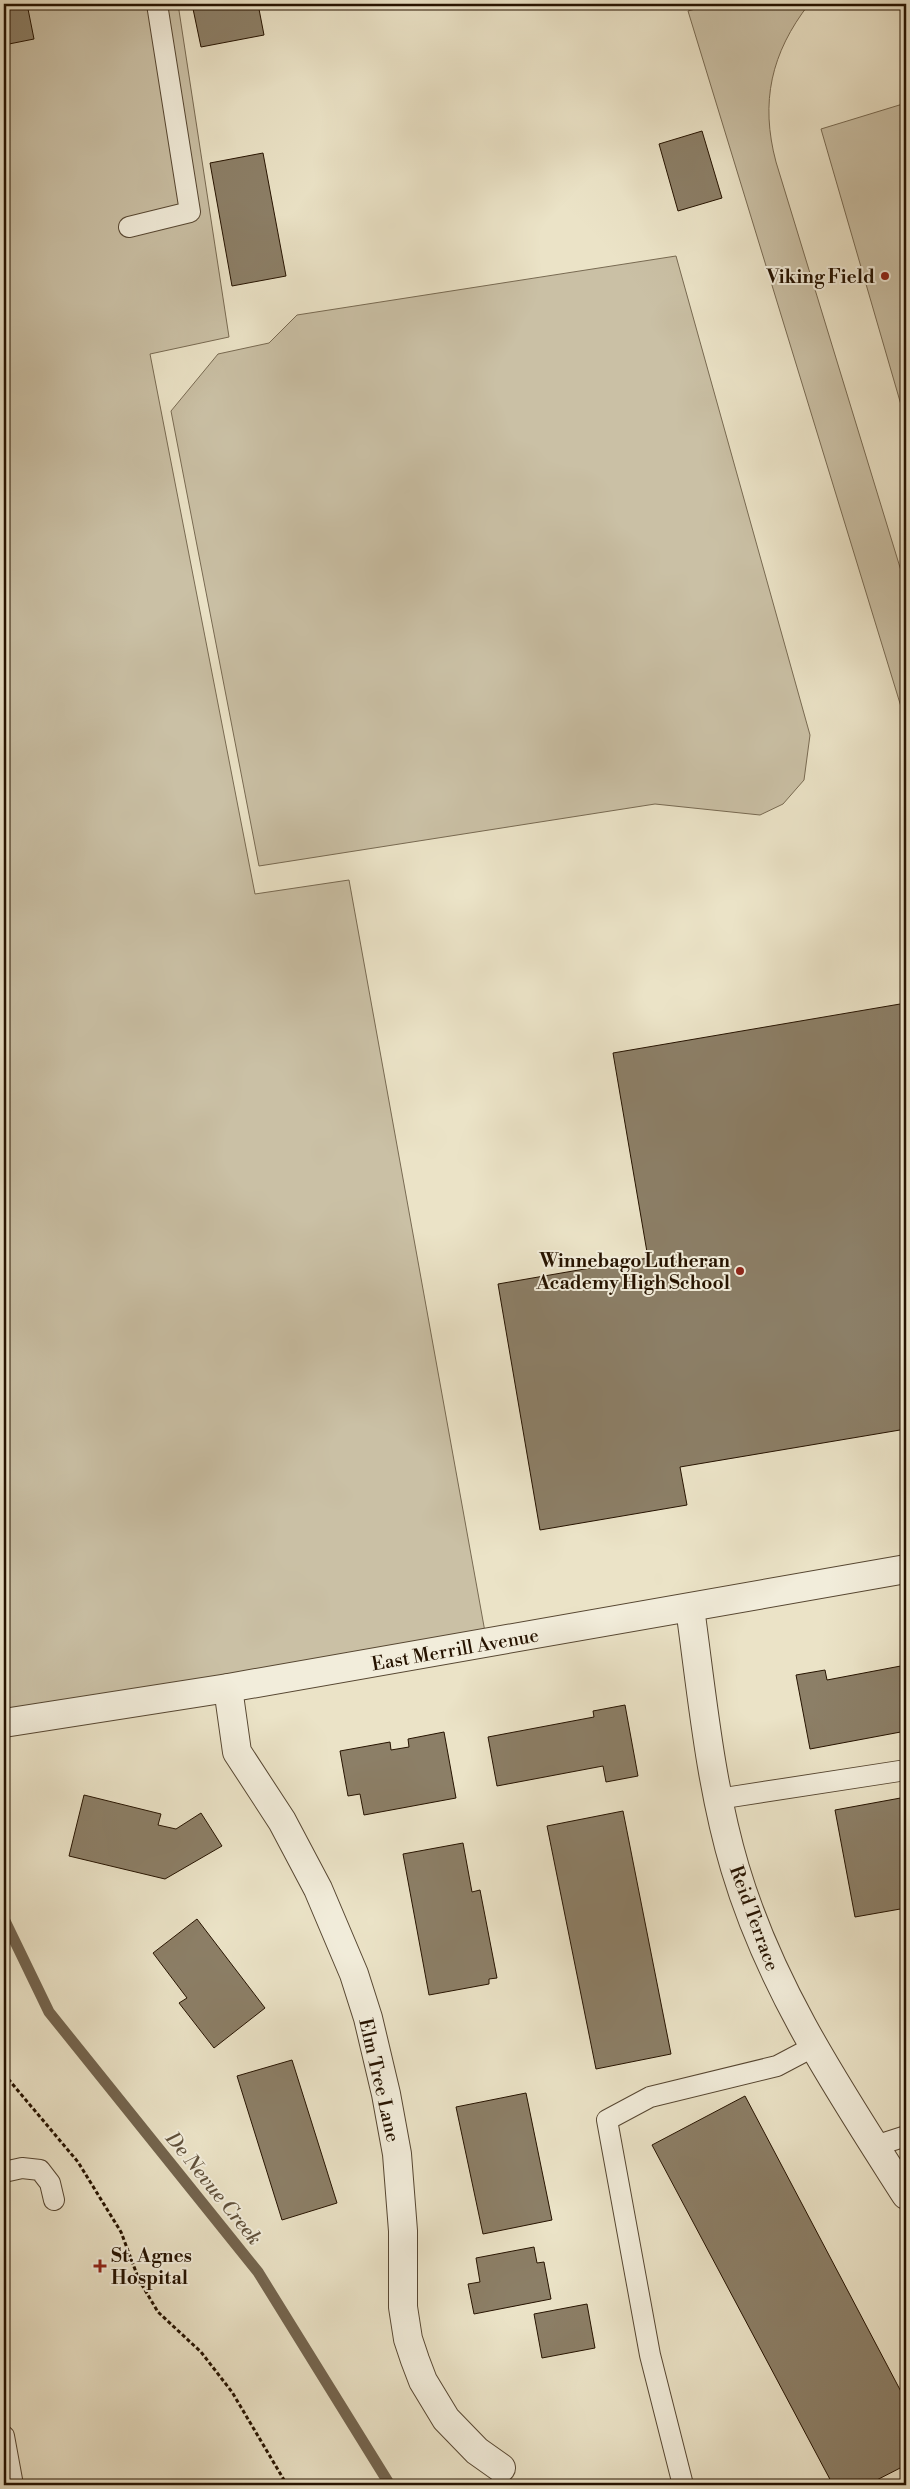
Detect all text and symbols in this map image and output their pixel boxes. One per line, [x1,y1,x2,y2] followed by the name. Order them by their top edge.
[765,265,875,289] place label: Viking Field
[879,270,891,282] marker: Viking Field
[535,1249,730,1295] place label: Winnebago Lutheran Academy High School
[734,1265,746,1277] marker: Winnebago Lutheran Academy High School
[370,1623,541,1677] street label: East Merrill Avenue
[724,1862,784,1974] street label: Reid Terrace
[353,2016,405,2144] street label: Elm Tree Lane
[159,2126,266,2251] water label: De Nevue Creek
[111,2244,192,2290] place label: St. Agnes Hospital
[93,2259,107,2273] marker: St. Agnes Hospital

